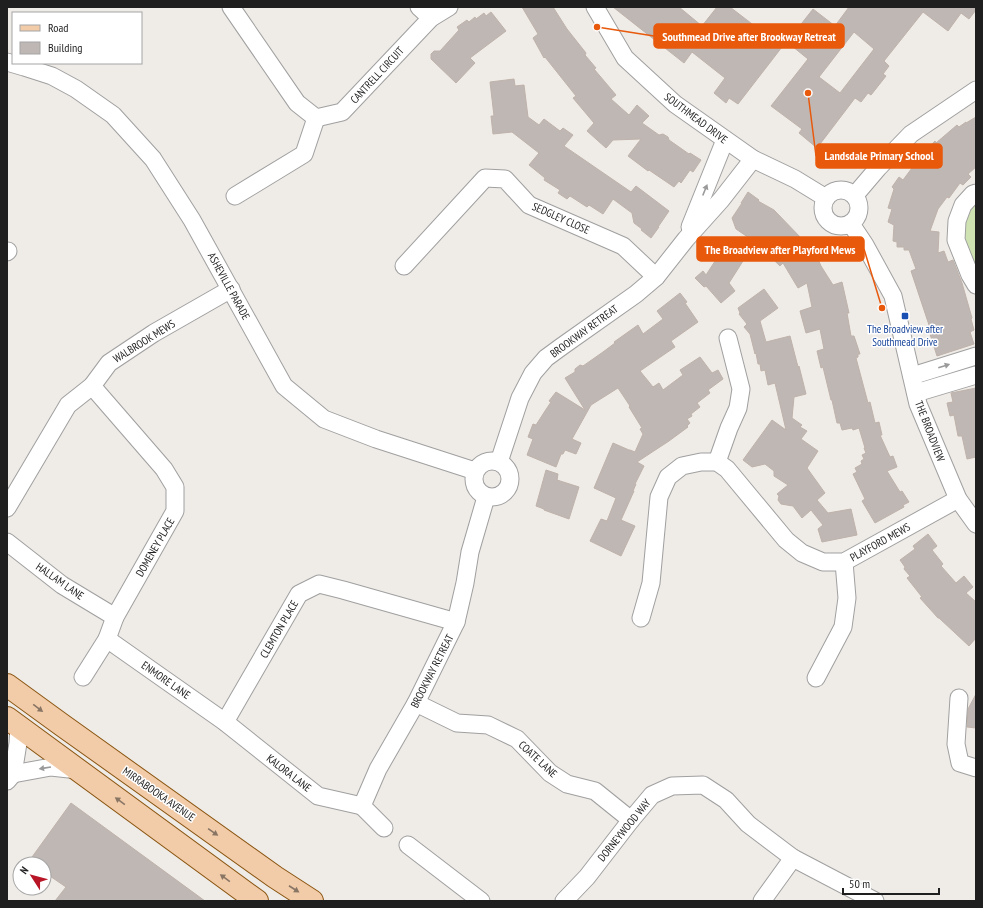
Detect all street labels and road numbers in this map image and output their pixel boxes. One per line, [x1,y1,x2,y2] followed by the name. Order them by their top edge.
[347,44,407,106] street label: CANTRELL CIRCUIT
[662,90,731,147] street label: SOUTHMEAD DRIVE
[530,199,592,237] street label: SEDGLEY CLOSE
[205,250,253,322] street label: ASHEVILLE PARADE
[547,302,621,360] street label: BROOKWAY RETREAT
[110,316,178,366] street label: WALBROOK MEWS
[912,398,948,464] street label: THE BROADVIEW
[133,515,178,579] street label: DOMENEY PLACE
[847,520,913,564] street label: PLAYFORD MEWS
[33,559,87,603] street label: HALLAM LANE
[257,597,301,660] street label: CLEMTON PLACE
[407,632,457,710] street label: BROOKWAY RETREAT
[139,658,193,702] street label: ENMORE LANE
[516,738,560,781] street label: COATE LANE
[264,751,314,795] street label: KALORA LANE
[120,764,198,824] street label: MIRRABOOKA AVENUE
[594,796,654,864] street label: DORNEYWOOD WAY

